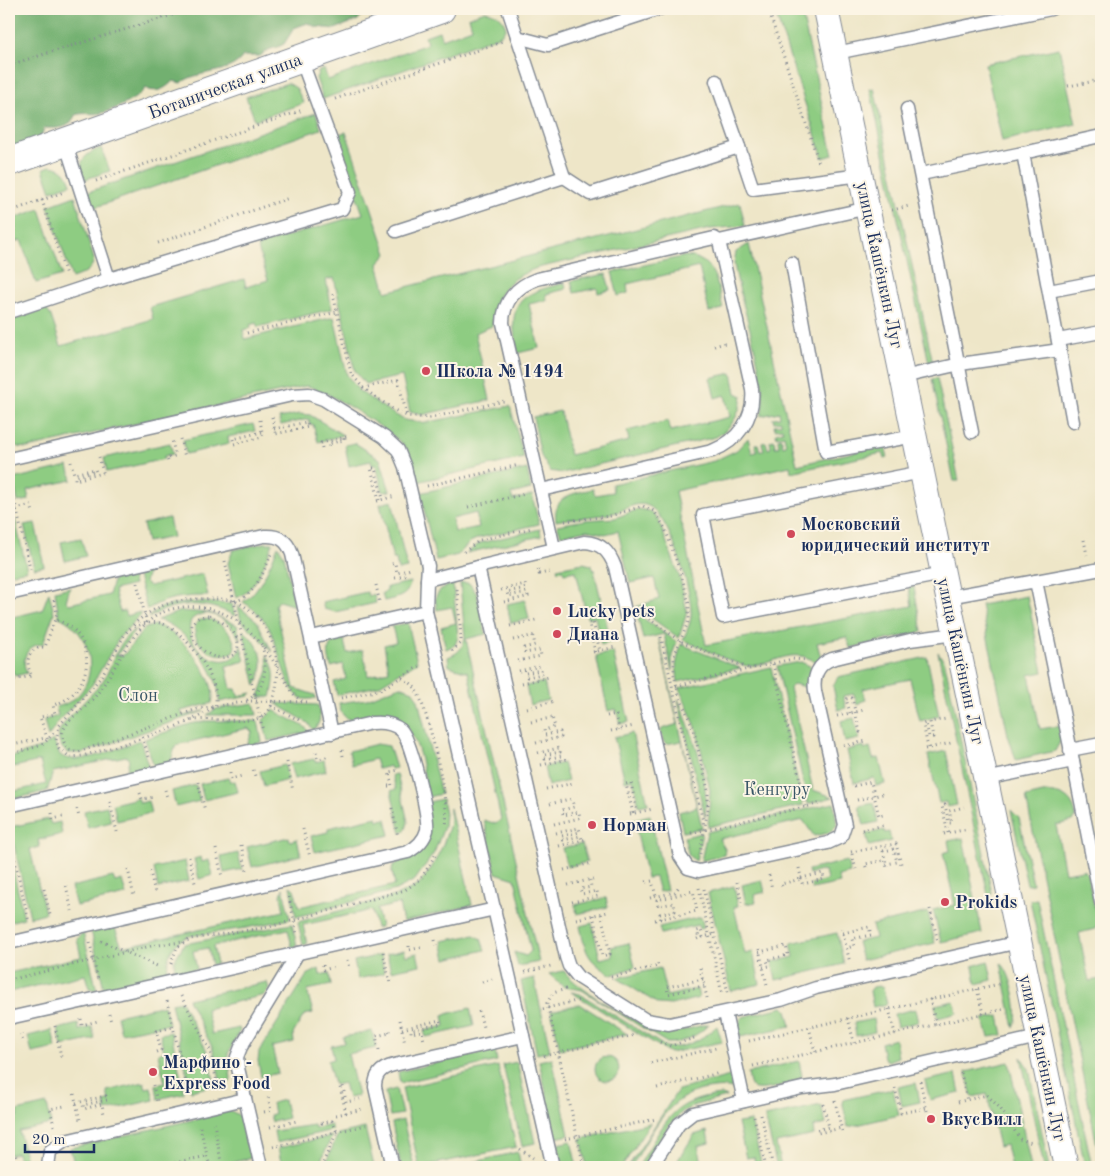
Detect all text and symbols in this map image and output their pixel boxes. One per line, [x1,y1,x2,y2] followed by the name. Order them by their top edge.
[146,51,305,123] street label: Ботаническая улица
[853,180,906,350] street label: улица Кашёнкин Луг
[436,363,564,381] place label: Школа № 1494
[420,365,432,377] marker: Школа № 1494
[801,516,990,555] place label: Московский юридический институт
[785,528,797,540] marker: Московский юридический институт
[934,576,987,746] street label: улица Кашёнкин Луг
[567,603,655,621] place label: Lucky pets
[551,605,563,617] marker: Lucky pets
[567,626,619,644] place label: Диана
[551,628,563,640] marker: Диана
[118,687,158,705] park label: Слон
[743,781,811,799] park label: Кенгуру
[602,817,667,835] place label: Норман
[586,819,598,831] marker: Норман
[955,894,1018,912] place label: Prokids
[939,896,951,908] marker: Prokids
[1016,973,1069,1143] street label: улица Кашёнкин Луг
[163,1054,271,1093] place label: Марфино - Express Food
[147,1066,159,1078] marker: Марфино - Express Food
[941,1111,1022,1129] place label: ВкусВилл
[925,1113,937,1125] marker: ВкусВилл
[25,1121,94,1153] scale bar
[32,1133,66,1148] text: 20 m

